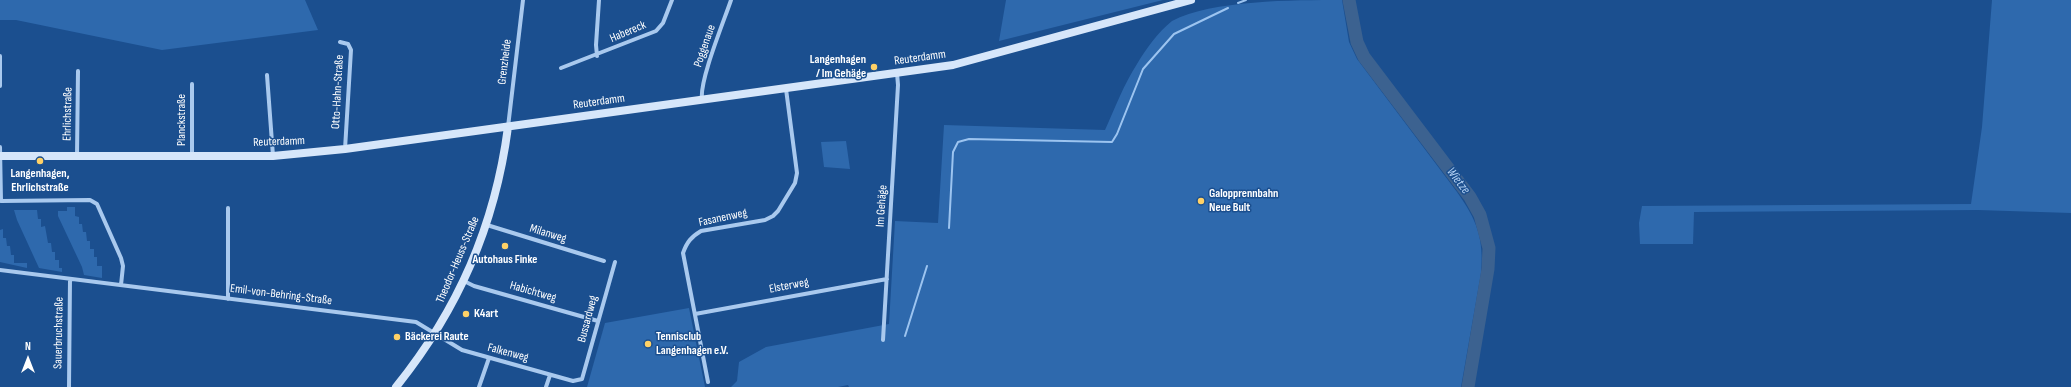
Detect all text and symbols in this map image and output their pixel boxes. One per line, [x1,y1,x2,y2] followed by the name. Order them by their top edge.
[608,18,648,46] street label: Habereck
[691,23,719,69] street label: Poggenaue
[495,39,515,85] street label: Grenzheide
[893,47,947,69] street label: Reuterdamm
[810,53,866,81] place label: Langenhagen / Im Gehäge
[329,54,347,130] street label: Otto-Hahn-Straße
[869,62,879,72] marker: Langenhagen / Im Gehäge
[60,87,76,141] street label: Ehrlichstraße
[572,91,626,113] street label: Reuterdamm
[175,94,189,146] street label: Planckstraße
[253,134,305,150] street label: Reuterdamm
[35,156,45,166] marker: Langenhagen, Ehrlichstraße
[1443,165,1473,197] water label: Wietze
[10,167,70,195] place label: Langenhagen, Ehrlichstraße
[873,184,891,228] street label: Im Gehäge
[1209,187,1278,215] place label: Galopprennbahn Neue Bult
[1196,196,1206,206] marker: Galopprennbahn Neue Bult
[697,206,749,230] street label: Fasanenweg
[433,214,483,306] street label: Theodor-Heuss-Straße
[528,222,568,246] street label: Milanweg
[500,241,510,251] marker: Autohaus Finke
[473,253,537,267] place label: Autohaus Finke
[768,275,810,297] street label: Elsterweg
[508,278,558,306] street label: Habichtweg
[229,282,333,308] street label: Emil-von-Behring-Straße
[575,294,601,344] street label: Bussardweg
[51,297,67,369] street label: Sauerbruchstraße
[474,307,498,321] place label: K4art
[461,309,471,319] marker: K4art
[405,330,469,344] place label: Bäckerei Raute
[656,330,728,358] place label: Tennisclub Langenhagen e.V.
[392,332,402,342] marker: Bäckerei Raute
[8,339,48,379] north arrow
[643,339,653,349] marker: Tennisclub Langenhagen e.V.
[25,340,31,353] text: N
[486,341,530,365] street label: Falkenweg

